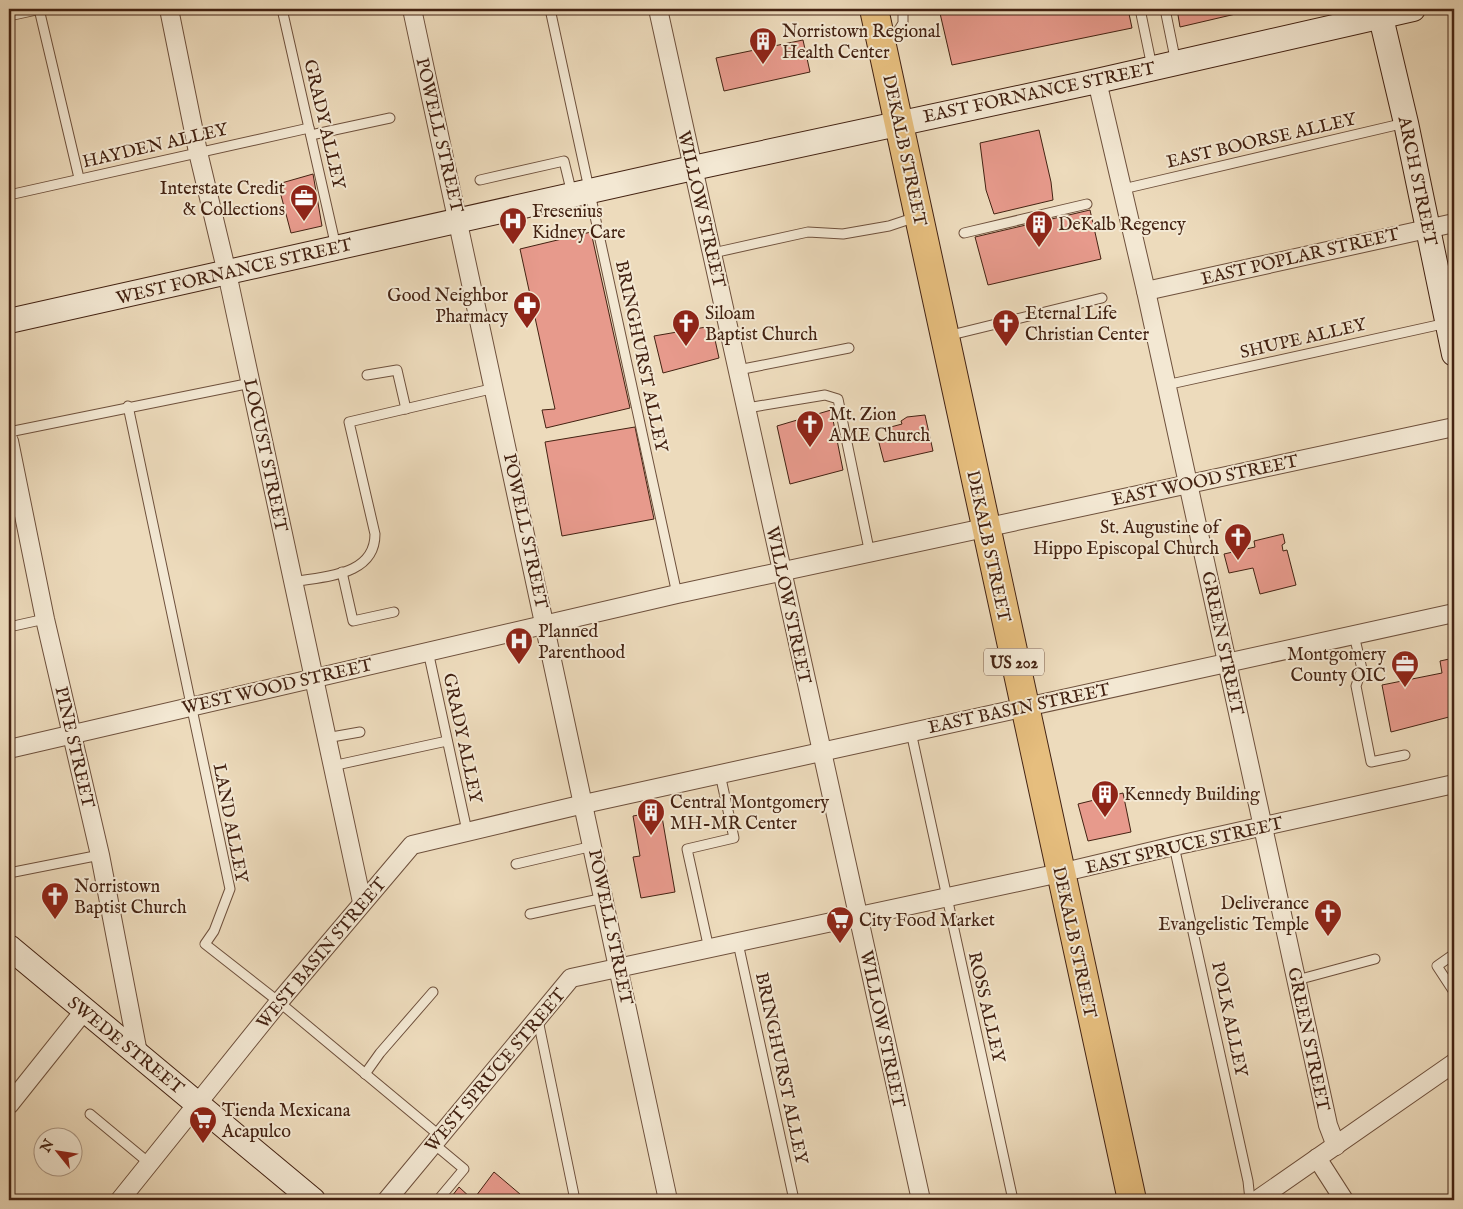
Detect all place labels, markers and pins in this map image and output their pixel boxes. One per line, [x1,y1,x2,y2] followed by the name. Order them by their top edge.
[782,21,940,65] place label: Norristown Regional Health Center
[748,26,778,65] building icon: Norristown Regional Health Center
[160,178,285,222] place label: Interstate Credit & Collections
[289,183,319,222] office icon: Interstate Credit & Collections
[532,201,626,245] place label: Fresenius Kidney Care
[498,206,528,245] hospital icon: Fresenius Kidney Care
[1024,209,1054,248] building icon: DeKalb Regency
[1058,214,1186,237] place label: DeKalb Regency
[387,285,508,329] place label: Good Neighbor Pharmacy
[512,290,542,329] pharmacy icon: Good Neighbor Pharmacy
[705,303,818,347] place label: Siloam Baptist Church
[1025,303,1150,347] place label: Eternal Life Christian Center
[671,308,701,347] church icon: Siloam Baptist Church
[991,308,1021,347] church icon: Eternal Life Christian Center
[828,404,930,448] place label: Mt. Zion AME Church
[795,409,825,448] church icon: Mt. Zion AME Church
[1033,517,1222,561] place label: St. Augustine of Hippo Episcopal Church
[1223,522,1253,561] church icon: St. Augustine of Hippo Episcopal Church
[538,621,626,665] place label: Planned Parenthood
[504,626,534,665] hospital icon: Planned Parenthood
[1287,644,1386,688] place label: Montgomery County OIC
[1390,649,1420,688] office icon: Montgomery County OIC
[1090,779,1120,818] building icon: Kennedy Building
[1124,784,1260,807] place label: Kennedy Building
[670,792,829,836] place label: Central Montgomery MH-MR Center
[636,797,666,836] building icon: Central Montgomery MH-MR Center
[74,876,187,920] place label: Norristown Baptist Church
[40,881,70,920] church icon: Norristown Baptist Church
[1158,893,1309,937] place label: Deliverance Evangelistic Temple
[1313,898,1343,937] church icon: Deliverance Evangelistic Temple
[825,905,855,944] supermarket icon: City Food Market
[859,910,995,933] place label: City Food Market
[221,1100,351,1144] place label: Tienda Mexicana Acapulco
[188,1105,218,1144] supermarket icon: Tienda Mexicana Acapulco

